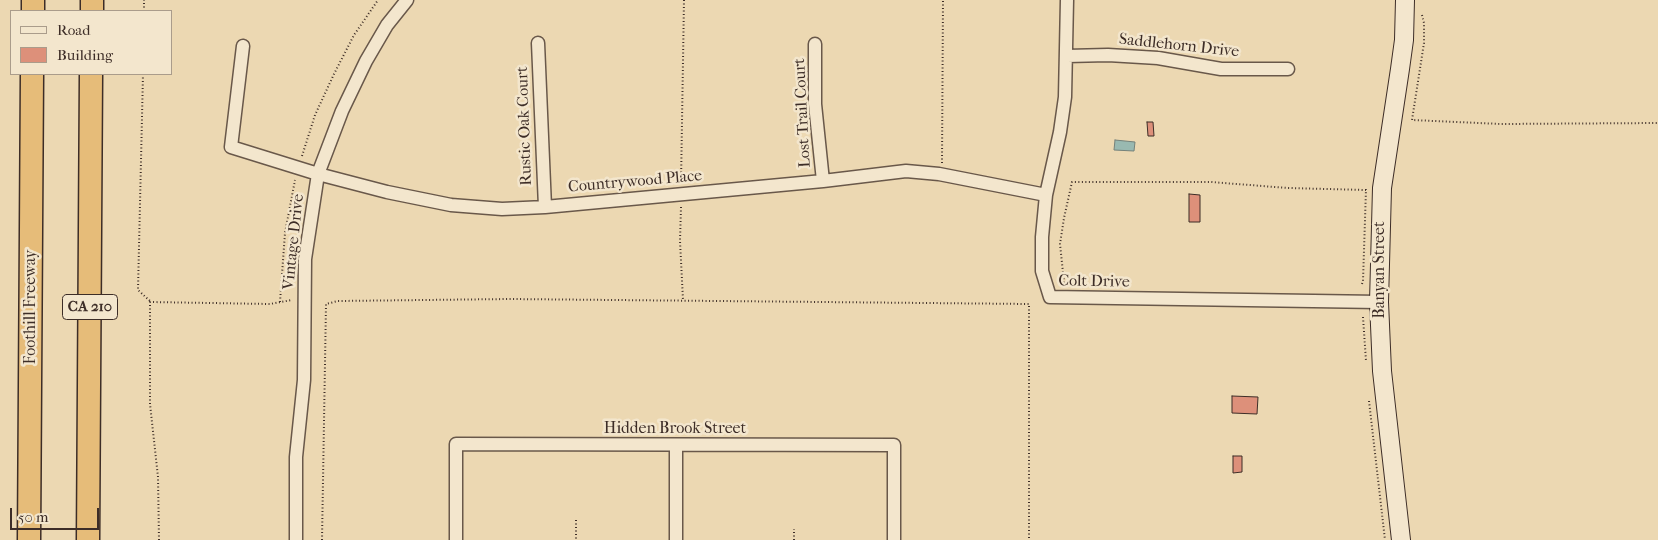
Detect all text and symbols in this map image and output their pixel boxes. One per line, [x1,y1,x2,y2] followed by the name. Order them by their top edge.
[10,10,172,75] legend
[57,21,90,39] text: Road
[1118,30,1240,62] street label: Saddlehorn Drive
[57,46,113,64] text: Building
[791,58,815,168] street label: Lost Trail Court
[513,66,537,186] street label: Rustic Oak Court
[567,167,703,197] street label: Countrywood Place
[279,193,309,291] street label: Vintage Drive
[1370,221,1390,319] street label: Banyan Street
[21,250,41,364] street label: Foothill Freeway
[1058,272,1130,292] street label: Colt Drive
[62,294,118,320] road number: CA 210
[604,419,746,439] street label: Hidden Brook Street
[12,498,101,530] scale bar
[18,508,48,526] text: 50 m

